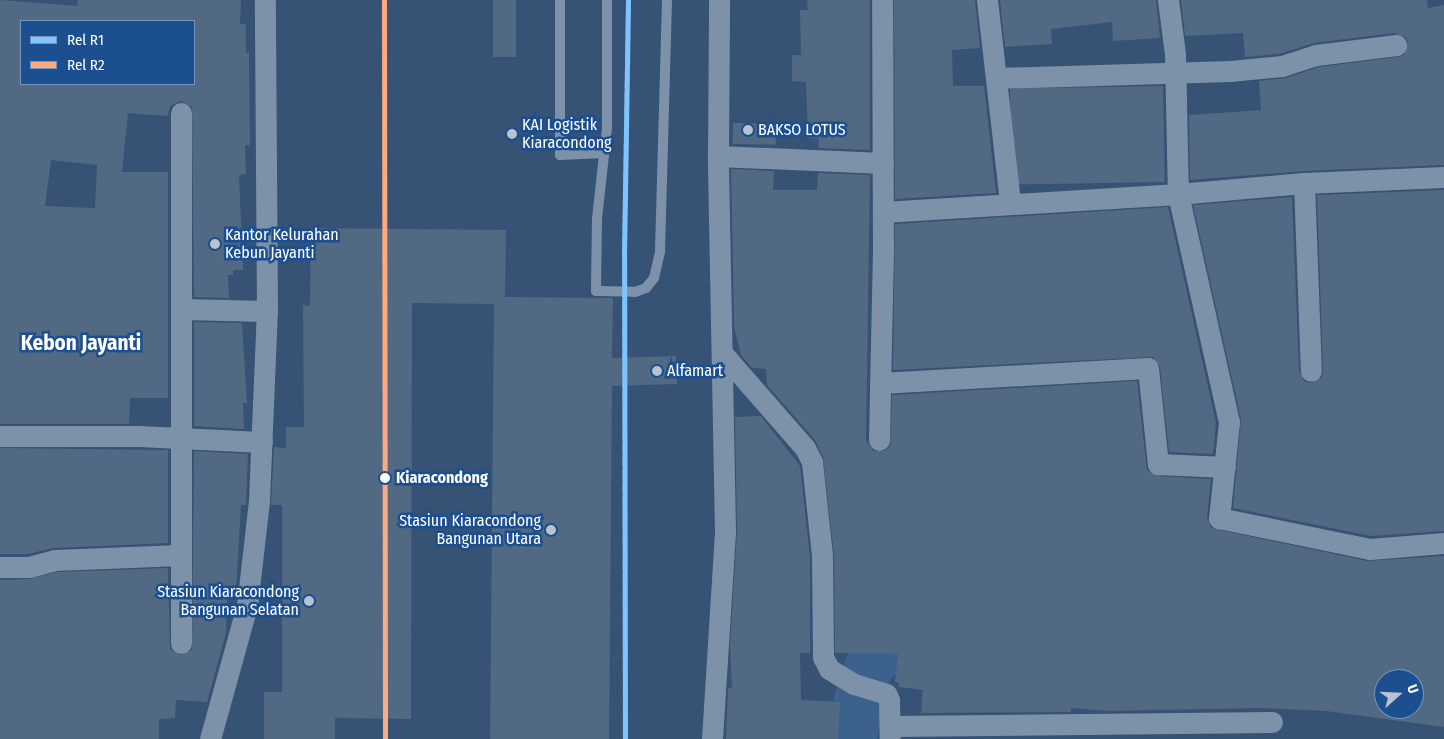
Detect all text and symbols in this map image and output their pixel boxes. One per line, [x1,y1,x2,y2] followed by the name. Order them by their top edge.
[20,20,195,85] legend
[67,31,104,49] text: Rel R1
[67,56,105,74] text: Rel R2
[522,115,612,153] place label: KAI Logistik Kiaracondong
[758,120,846,140] place label: BAKSO LOTUS
[742,124,754,136] marker: BAKSO LOTUS
[506,128,518,140] marker: KAI Logistik Kiaracondong
[225,225,339,263] place label: Kantor Kelurahan Kebun Jayanti
[209,238,221,250] marker: Kantor Kelurahan Kebun Jayanti
[21,330,141,356] district label: Kebon Jayanti
[667,361,723,381] place label: Alfamart
[651,365,663,377] marker: Alfamart
[396,468,488,488] place label: Kiaracondong
[378,471,392,485] marker: Kiaracondong
[399,511,541,549] place label: Stasiun Kiaracondong Bangunan Utara
[545,524,557,536] marker: Stasiun Kiaracondong Bangunan Utara
[157,582,299,620] place label: Stasiun Kiaracondong Bangunan Selatan
[303,595,315,607] marker: Stasiun Kiaracondong Bangunan Selatan
[1374,669,1424,719] north arrow
[1403,682,1422,696] text: U

